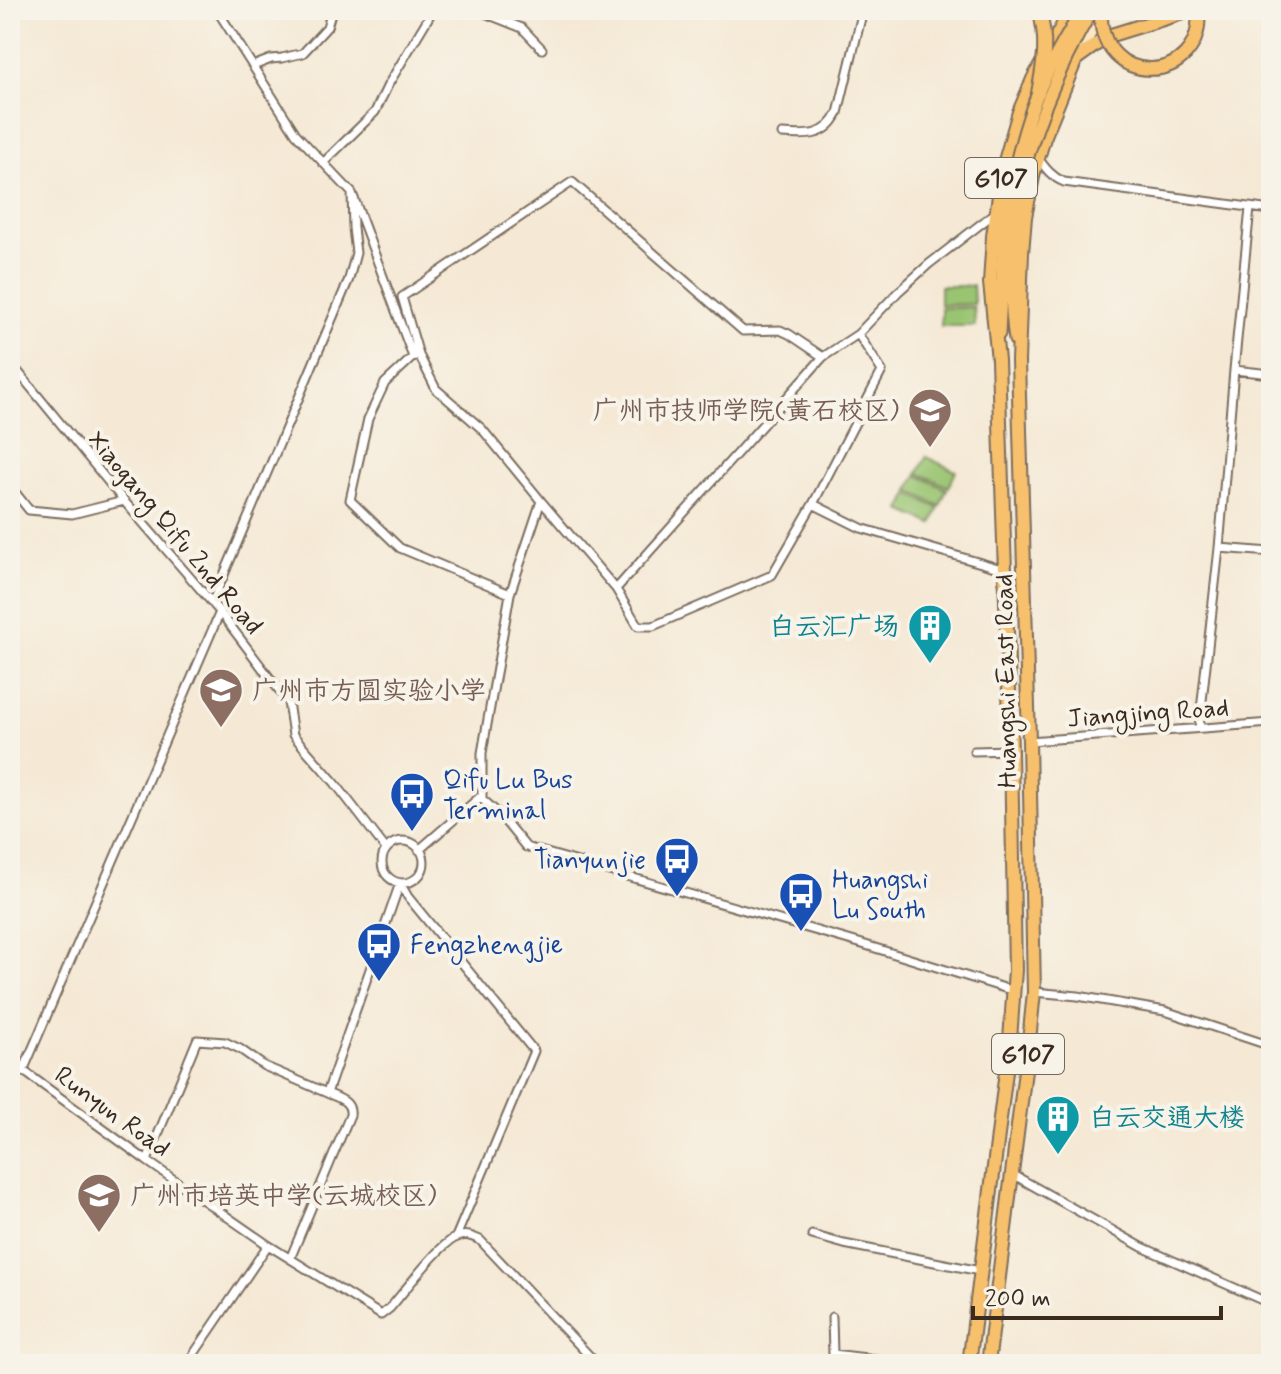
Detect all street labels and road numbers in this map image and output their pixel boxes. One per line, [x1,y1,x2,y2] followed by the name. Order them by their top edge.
[965,158,1037,198] road number: G107
[78,424,270,644] street label: Xiaogang Qifu 2nd Road
[988,574,1028,788] street label: Huangshi East Road
[1066,691,1230,739] street label: Jiangjing Road
[992,1034,1064,1074] road number: G107
[47,1059,177,1166] street label: Runyun Road

